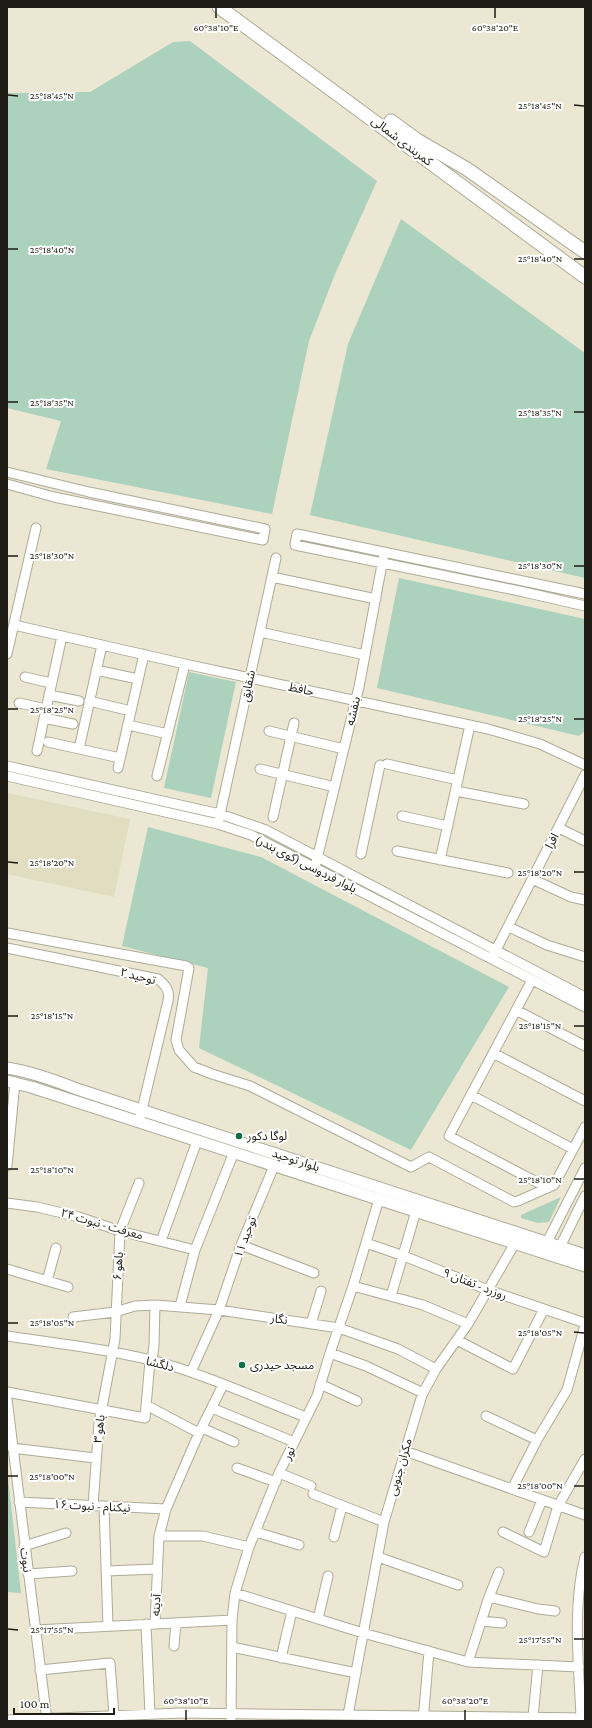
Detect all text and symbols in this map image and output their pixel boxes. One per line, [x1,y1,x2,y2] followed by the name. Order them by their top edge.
[193,22,239,33] text: 60°38'10"E
[472,22,519,33] text: 60°38'20"E
[30,90,74,101] text: 25°18'45"N
[518,100,562,111] text: 25°18'45"N
[369,113,436,169] street label: کمربندی شمالی
[30,244,75,255] text: 25°18'40"N
[518,253,563,264] text: 25°18'40"N
[30,397,74,408] text: 25°18'35"N
[518,407,562,418] text: 25°18'35"N
[30,550,75,561] text: 25°18'30"N
[518,560,563,571] text: 25°18'30"N
[238,669,259,703] street label: شقایق
[287,679,315,699] street label: حافظ
[343,695,363,727] street label: بنفشه
[30,704,74,715] text: 25°18'25"N
[518,713,562,724] text: 25°18'25"N
[542,831,562,851] street label: افرا
[253,832,359,896] street label: بلوار فردوسی (کوی بندر)
[30,857,75,868] text: 25°18'20"N
[518,867,563,878] text: 25°18'20"N
[119,965,158,987] street label: توحید ۲
[31,1010,74,1021] text: 25°18'15"N
[519,1020,562,1031] text: 25°18'15"N
[246,1129,287,1143] place label: لوگا دکور
[234,1131,244,1141] marker: لوگا دکور
[270,1146,322,1174] street label: بلوار توحید
[30,1164,74,1175] text: 25°18'10"N
[518,1174,562,1185] text: 25°18'10"N
[59,1206,145,1243] street label: معرفت - نبوت ۲۴
[231,1214,259,1260] street label: توحید ۱۱
[110,1251,126,1281] street label: باهو ۶
[441,1265,509,1303] street label: روزرد - تفتان ۹
[269,1311,289,1327] street label: نگار
[30,1317,75,1328] text: 25°18'05"N
[518,1327,563,1338] text: 25°18'05"N
[144,1354,176,1374] street label: دلگشا
[250,1358,314,1372] place label: مسجد حیدری
[237,1360,247,1370] marker: مسجد حیدری
[90,1414,108,1444] street label: باهو ۳
[385,1437,415,1497] street label: مکران جنوبی
[279,1444,298,1463] street label: نور
[29,1471,75,1482] text: 25°18'00"N
[517,1480,563,1491] text: 25°18'00"N
[53,1497,131,1517] street label: نیکنام - نبوت ۱۶
[17,1547,35,1573] street label: نبوت
[148,1593,164,1616] street label: آدینه
[31,1624,74,1635] text: 25°17'55"N
[519,1634,562,1645] text: 25°17'55"N
[14,1690,114,1716] scale bar
[163,1695,209,1706] text: 60°38'10"E
[442,1695,489,1706] text: 60°38'20"E
[20,1697,50,1711] text: 100 m

